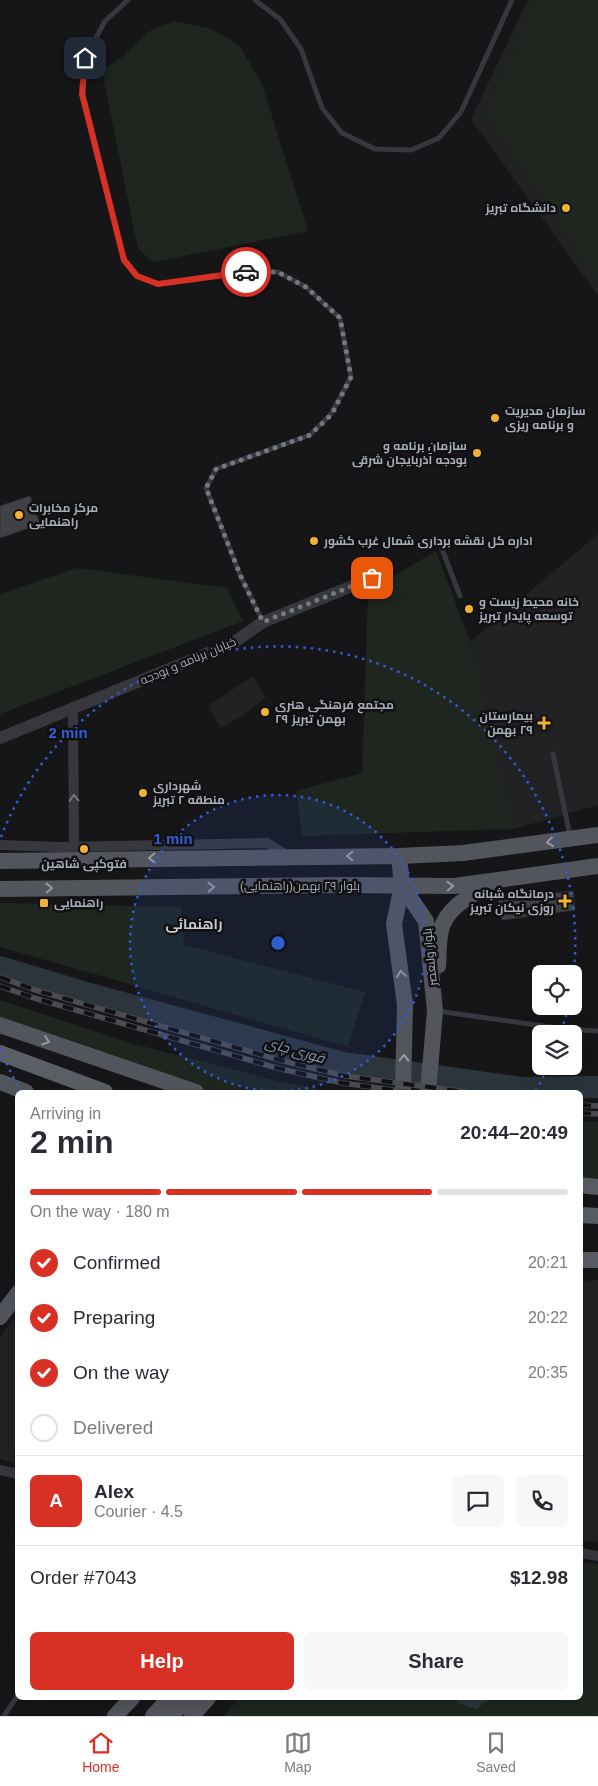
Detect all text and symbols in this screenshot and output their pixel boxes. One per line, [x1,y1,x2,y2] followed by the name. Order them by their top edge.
[64,37,106,79] pin
[71,44,99,72] icon: home
[485,201,556,216] place label: دانشگاه تبریز
[560,202,572,214] marker: دانشگاه تبریز
[221,247,271,297] courier
[232,258,260,286] icon: car
[505,404,586,433] place label: سازمان مدیریت و برنامه ریزی
[489,412,501,424] marker: سازمان مدیریت و برنامه ریزی
[352,439,467,468] place label: سازمان برنامه و بودجه آذربایجان شرقی
[471,447,483,459] marker: سازمان برنامه و بودجه آذربایجان شرقی
[29,501,98,530] place label: مرکز مخابرات راهنمایی
[13,509,25,521] marker: مرکز مخابرات راهنمایی
[323,534,533,549] place label: اداره کل نقشه برداری شمال غرب کشور
[308,535,320,547] marker: اداره کل نقشه برداری شمال غرب کشور
[351,557,393,599] pin
[358,564,386,592] icon: bag
[478,595,579,625] place label: خانه محیط زیست و توسعه پایدار تبریز
[463,603,475,615] marker: خانه محیط زیست و توسعه پایدار تبریز
[138,634,238,688] street label: خیابان برنامه و بودجه
[275,698,394,727] place label: مجتمع فرهنگی هنری ۲۹ بهمن تبریز
[259,706,271,718] marker: مجتمع فرهنگی هنری ۲۹ بهمن تبریز
[480,709,533,738] place label: بیمارستان ٢٩ بهمن
[537,716,551,730] marker: بیمارستان ٢٩ بهمن
[48,724,88,741] text: 2 min
[152,779,225,808] place label: شهرداری منطقه ۲ تبریز
[137,787,149,799] marker: شهرداری منطقه ۲ تبریز
[68,794,79,802] one-way arrow
[153,830,193,847] text: 1 min
[545,836,553,847] one-way arrow
[78,843,90,855] marker: فتوکپی شاهین
[346,851,354,861] one-way arrow
[148,853,156,864] one-way arrow
[41,857,127,873] place label: فتوکپی شاهین
[240,879,360,893] street label: بلوار ٢٩ بهمن(راهنمایی)
[447,881,455,891] one-way arrow
[208,882,215,892] one-way arrow
[45,883,53,894] one-way arrow
[469,887,554,916] place label: درمانگاه شبانه روزی نیکان تبریز
[558,894,572,908] marker: درمانگاه شبانه روزی نیکان تبریز
[54,896,104,911] place label: راهنمایی
[38,897,50,909] marker: راهنمایی
[166,916,222,933] district label: راهنمائی
[420,927,440,988] street label: بلوار ولىعصر
[269,934,287,952] centre of rings
[532,965,582,1075] map controls
[532,965,582,1015] button: locate
[396,970,407,978] one-way arrow
[532,1025,582,1075] button: layers
[263,1034,328,1068] water label: قوری چای
[41,1035,50,1045] one-way arrow
[399,1053,409,1061] one-way arrow
[30,1105,101,1122] text: Arriving in
[460,1122,568,1143] text: 20:44–20:49
[30,1124,114,1160] text: 2 min
[30,1203,170,1220] text: On the way · 180 m
[30,1249,58,1277] icon: check
[73,1252,161,1273] text: Confirmed
[528,1254,568,1271] text: 20:21
[30,1304,58,1332] icon: check
[73,1307,155,1328] text: Preparing
[528,1309,568,1326] text: 20:22
[30,1359,58,1387] icon: check
[73,1362,169,1383] text: On the way
[528,1364,568,1381] text: 20:35
[73,1417,153,1438] text: Delivered
[452,1475,504,1527] button: chat
[516,1475,568,1527] button: phone
[94,1481,134,1502] text: Alex
[49,1490,63,1511] text: A
[94,1503,183,1520] text: Courier · 4.5
[30,1567,137,1588] text: Order #7043
[510,1567,568,1588] text: $12.98
[30,1632,294,1690] button: Help
[304,1632,568,1690] button: Share
[82,1729,120,1775] tab: Home
[284,1729,312,1775] tab: Map
[476,1729,516,1775] tab: Saved

